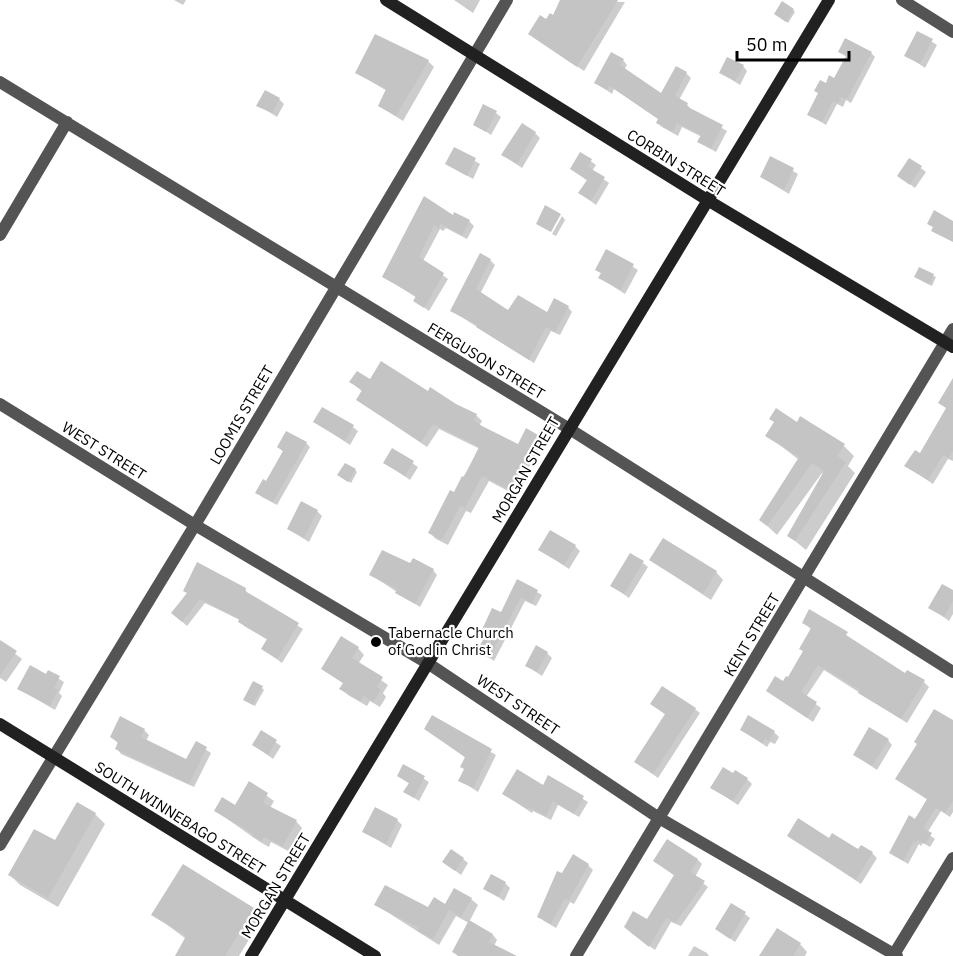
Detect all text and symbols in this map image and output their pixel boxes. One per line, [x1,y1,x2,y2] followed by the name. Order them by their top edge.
[737,24,850,62] scale bar
[746,33,788,56] text: 50 m
[624,125,729,201] street label: CORBIN STREET
[424,318,549,403] street label: FERGUSON STREET
[205,361,278,468] street label: LOOMIS STREET
[488,413,564,526] street label: MORGAN STREET
[59,417,150,484] street label: WEST STREET
[719,589,784,680] street label: KENT STREET
[388,623,514,659] place label: Tabernacle Church of God in Christ
[369,635,383,649] marker: Tabernacle Church of God in Christ
[473,670,564,739] street label: WEST STREET
[91,757,270,878] street label: SOUTH WINNEBAGO STREET
[237,829,315,942] street label: MORGAN STREET

